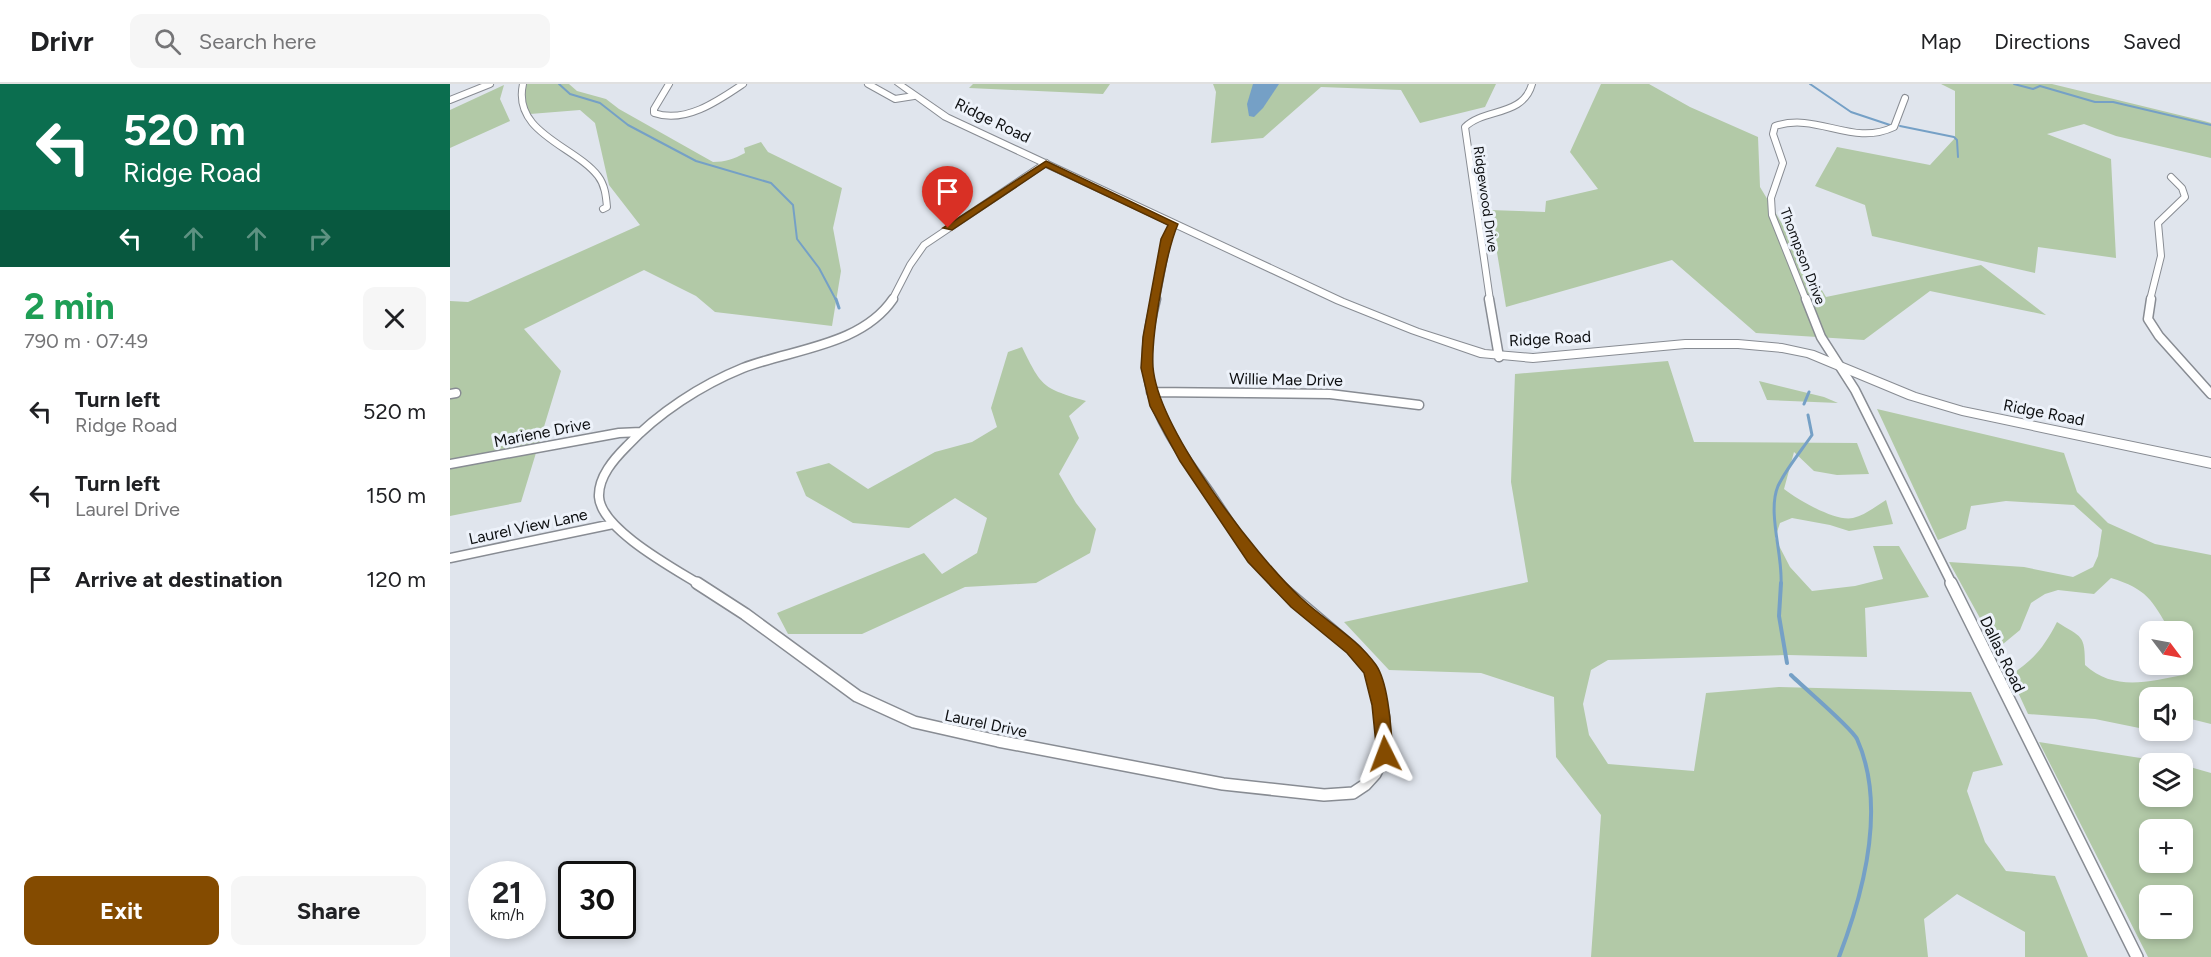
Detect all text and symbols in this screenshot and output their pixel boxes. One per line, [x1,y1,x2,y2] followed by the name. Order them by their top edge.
[130,14,550,68] search box
[30,24,94,58] text: Drivr
[151,25,184,58] icon: search
[199,28,316,55] text: Search here
[1920,29,1961,54] text: Map
[1994,29,2090,54] text: Directions
[2123,29,2181,54] text: Saved
[952,94,1034,147] street label: Ridge Road
[123,105,246,156] text: 520 m
[24,108,102,186] icon: left
[1470,145,1501,254] street label: Ridgewood Drive
[123,156,261,189] text: Ridge Road
[922,166,973,228] pin
[931,175,964,208] icon: arrive
[1776,205,1829,307] street label: Thompson Drive
[114,222,147,255] icon: left
[177,222,210,255] icon: ahead
[240,222,273,255] icon: ahead
[303,222,336,255] icon: right
[24,285,115,328] text: 2 min
[363,287,426,350] button: close
[1509,327,1591,350] street label: Ridge Road
[24,329,148,353] text: 790 m · 07:49
[1229,369,1343,390] street label: Willie Mae Drive
[75,386,161,413] text: Turn left
[24,395,57,428] icon: left
[2002,395,2086,430] street label: Ridge Road
[363,398,426,425] text: 520 m
[75,413,178,437] text: Ridge Road
[492,414,592,451] street label: Mariene Drive
[75,470,161,497] text: Turn left
[24,479,57,512] icon: left
[366,482,426,509] text: 150 m
[75,497,180,521] text: Laurel Drive
[467,505,590,548] street label: Laurel View Lane
[24,563,57,596] icon: arrive
[75,566,283,593] text: Arrive at destination
[366,566,426,593] text: 120 m
[1976,613,2029,696] street label: Dallas Road
[2139,621,2193,675] north arrow
[2139,621,2193,939] map controls
[2139,687,2193,741] button: sound
[943,705,1029,742] street label: Laurel Drive
[1353,722,1417,786] position arrow
[2139,753,2193,807] button: layers
[2139,819,2193,873] button: +
[558,861,636,939] speed limit sign: 30
[492,874,522,911] text: 21
[24,876,219,945] button: Exit
[231,876,426,945] button: Share
[2139,885,2193,939] button: −
[490,906,524,924] text: km/h

